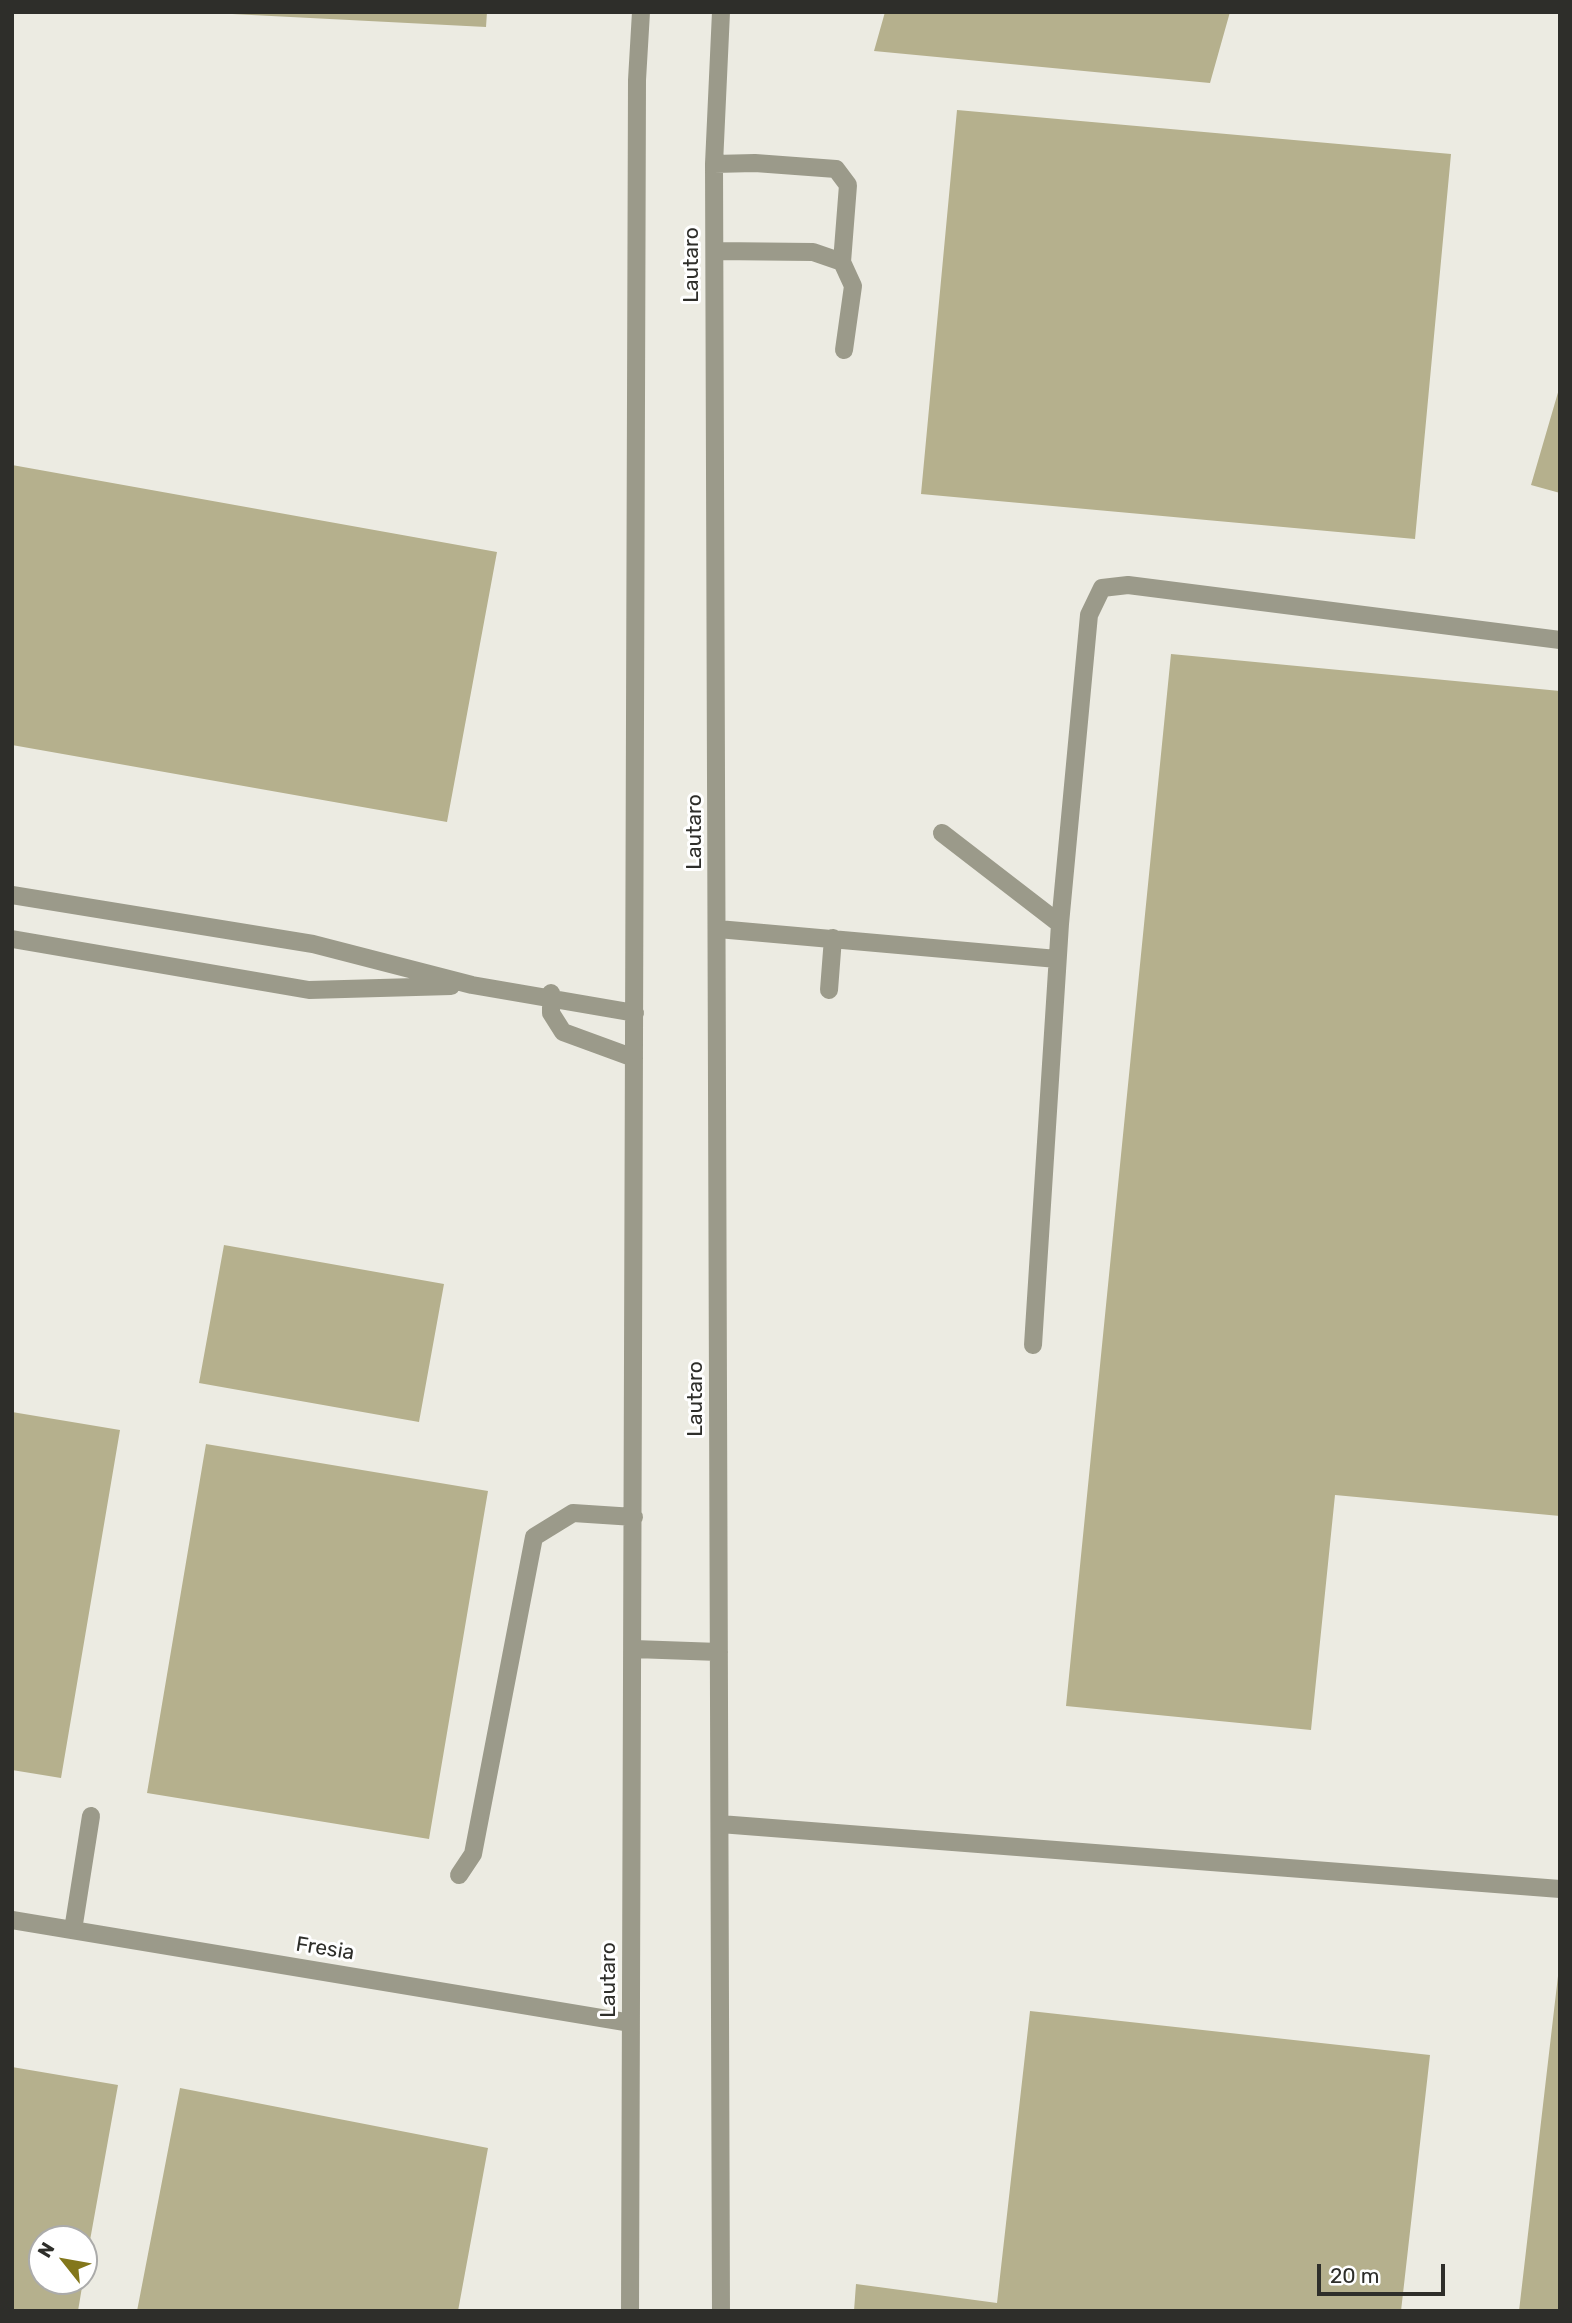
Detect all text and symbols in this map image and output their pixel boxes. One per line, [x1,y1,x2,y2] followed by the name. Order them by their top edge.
[679,227,705,303] street label: Lautaro
[682,794,708,870] street label: Lautaro
[683,1361,709,1437] street label: Lautaro
[294,1932,356,1966] street label: Fresia
[596,1942,622,2018] street label: Lautaro
[28,2225,98,2295] north arrow
[33,2238,60,2262] text: N
[1320,2250,1448,2294] scale bar
[1330,2263,1379,2288] text: 20 m

